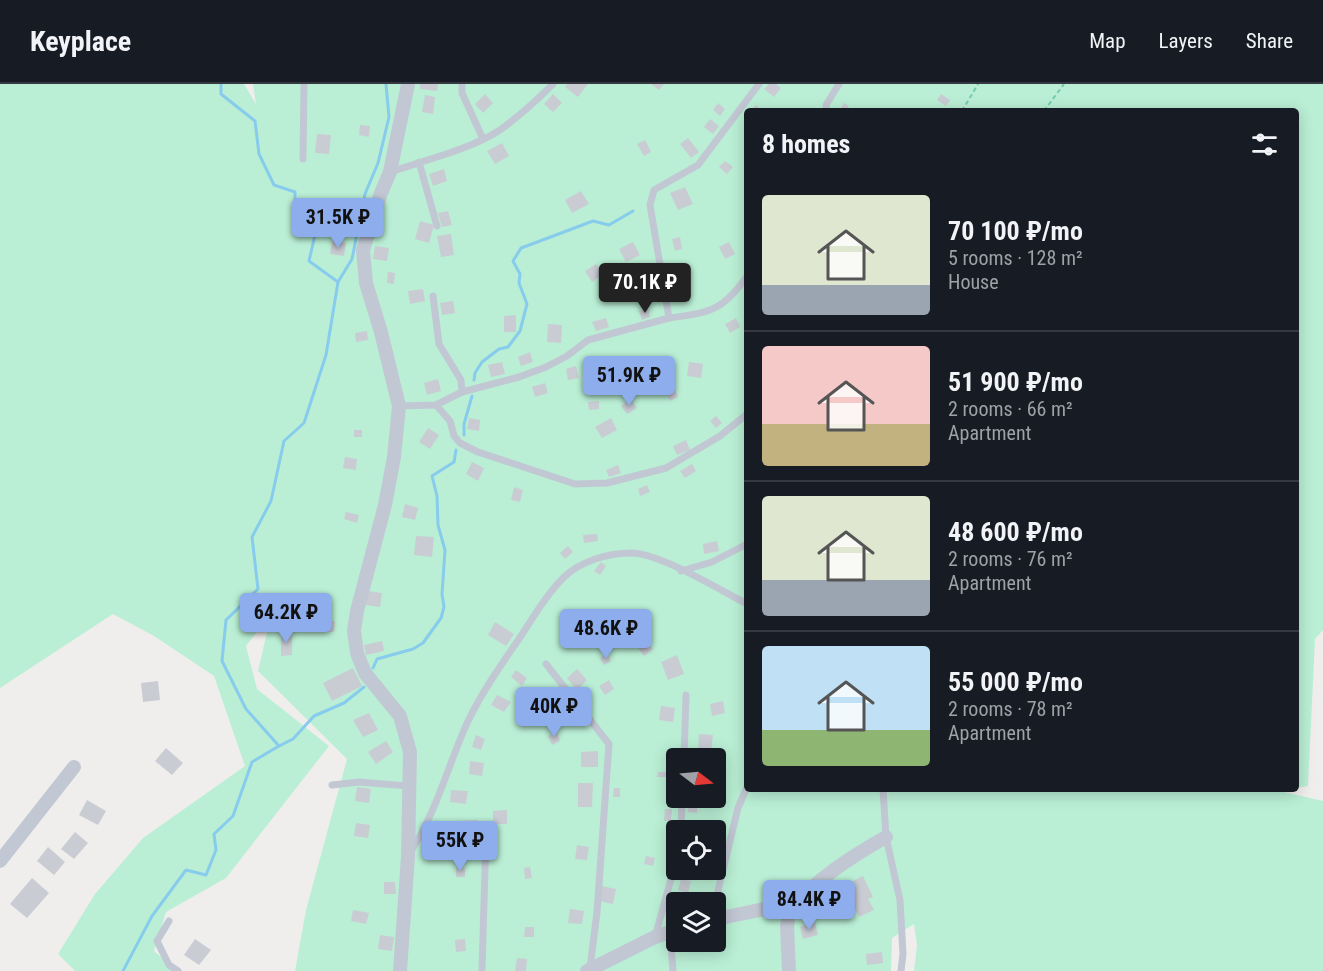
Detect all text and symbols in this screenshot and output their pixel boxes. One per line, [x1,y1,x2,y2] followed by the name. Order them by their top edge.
[30,25,131,58] text: Keyplace
[1089,29,1126,53] text: Map
[1159,29,1213,53] text: Layers
[1246,29,1293,53] text: Share
[1248,128,1281,161] icon: filters
[762,129,850,159] text: 8 homes
[283,198,393,249] pin: 31.5K ₽
[306,205,370,229] text: 31.5K ₽
[948,216,1083,246] text: 70 100 ₽/mo
[810,219,882,291] icon: home
[948,246,1083,270] text: 5 rooms · 128 m²
[590,263,700,314] pin: 70.1K ₽
[613,270,677,294] text: 70.1K ₽
[948,270,999,294] text: House
[574,356,684,407] pin: 51.9K ₽
[597,363,661,387] text: 51.9K ₽
[948,367,1083,397] text: 51 900 ₽/mo
[810,370,882,442] icon: home
[948,397,1073,421] text: 2 rooms · 66 m²
[948,421,1032,445] text: Apartment
[948,517,1083,547] text: 48 600 ₽/mo
[810,520,882,592] icon: home
[948,547,1073,571] text: 2 rooms · 76 m²
[948,571,1032,595] text: Apartment
[231,593,341,644] pin: 64.2K ₽
[254,600,318,624] text: 64.2K ₽
[551,609,661,660] pin: 48.6K ₽
[574,616,638,640] text: 48.6K ₽
[948,667,1083,697] text: 55 000 ₽/mo
[810,670,882,742] icon: home
[512,687,596,738] pin: 40K ₽
[530,694,578,718] text: 40K ₽
[948,697,1073,721] text: 2 rooms · 78 m²
[948,721,1032,745] text: Apartment
[666,748,726,808] north arrow
[666,748,726,952] map controls
[666,820,726,880] button: locate
[418,821,502,872] pin: 55K ₽
[436,828,484,852] text: 55K ₽
[754,880,864,931] pin: 84.4K ₽
[777,887,841,911] text: 84.4K ₽
[666,892,726,952] button: layers

